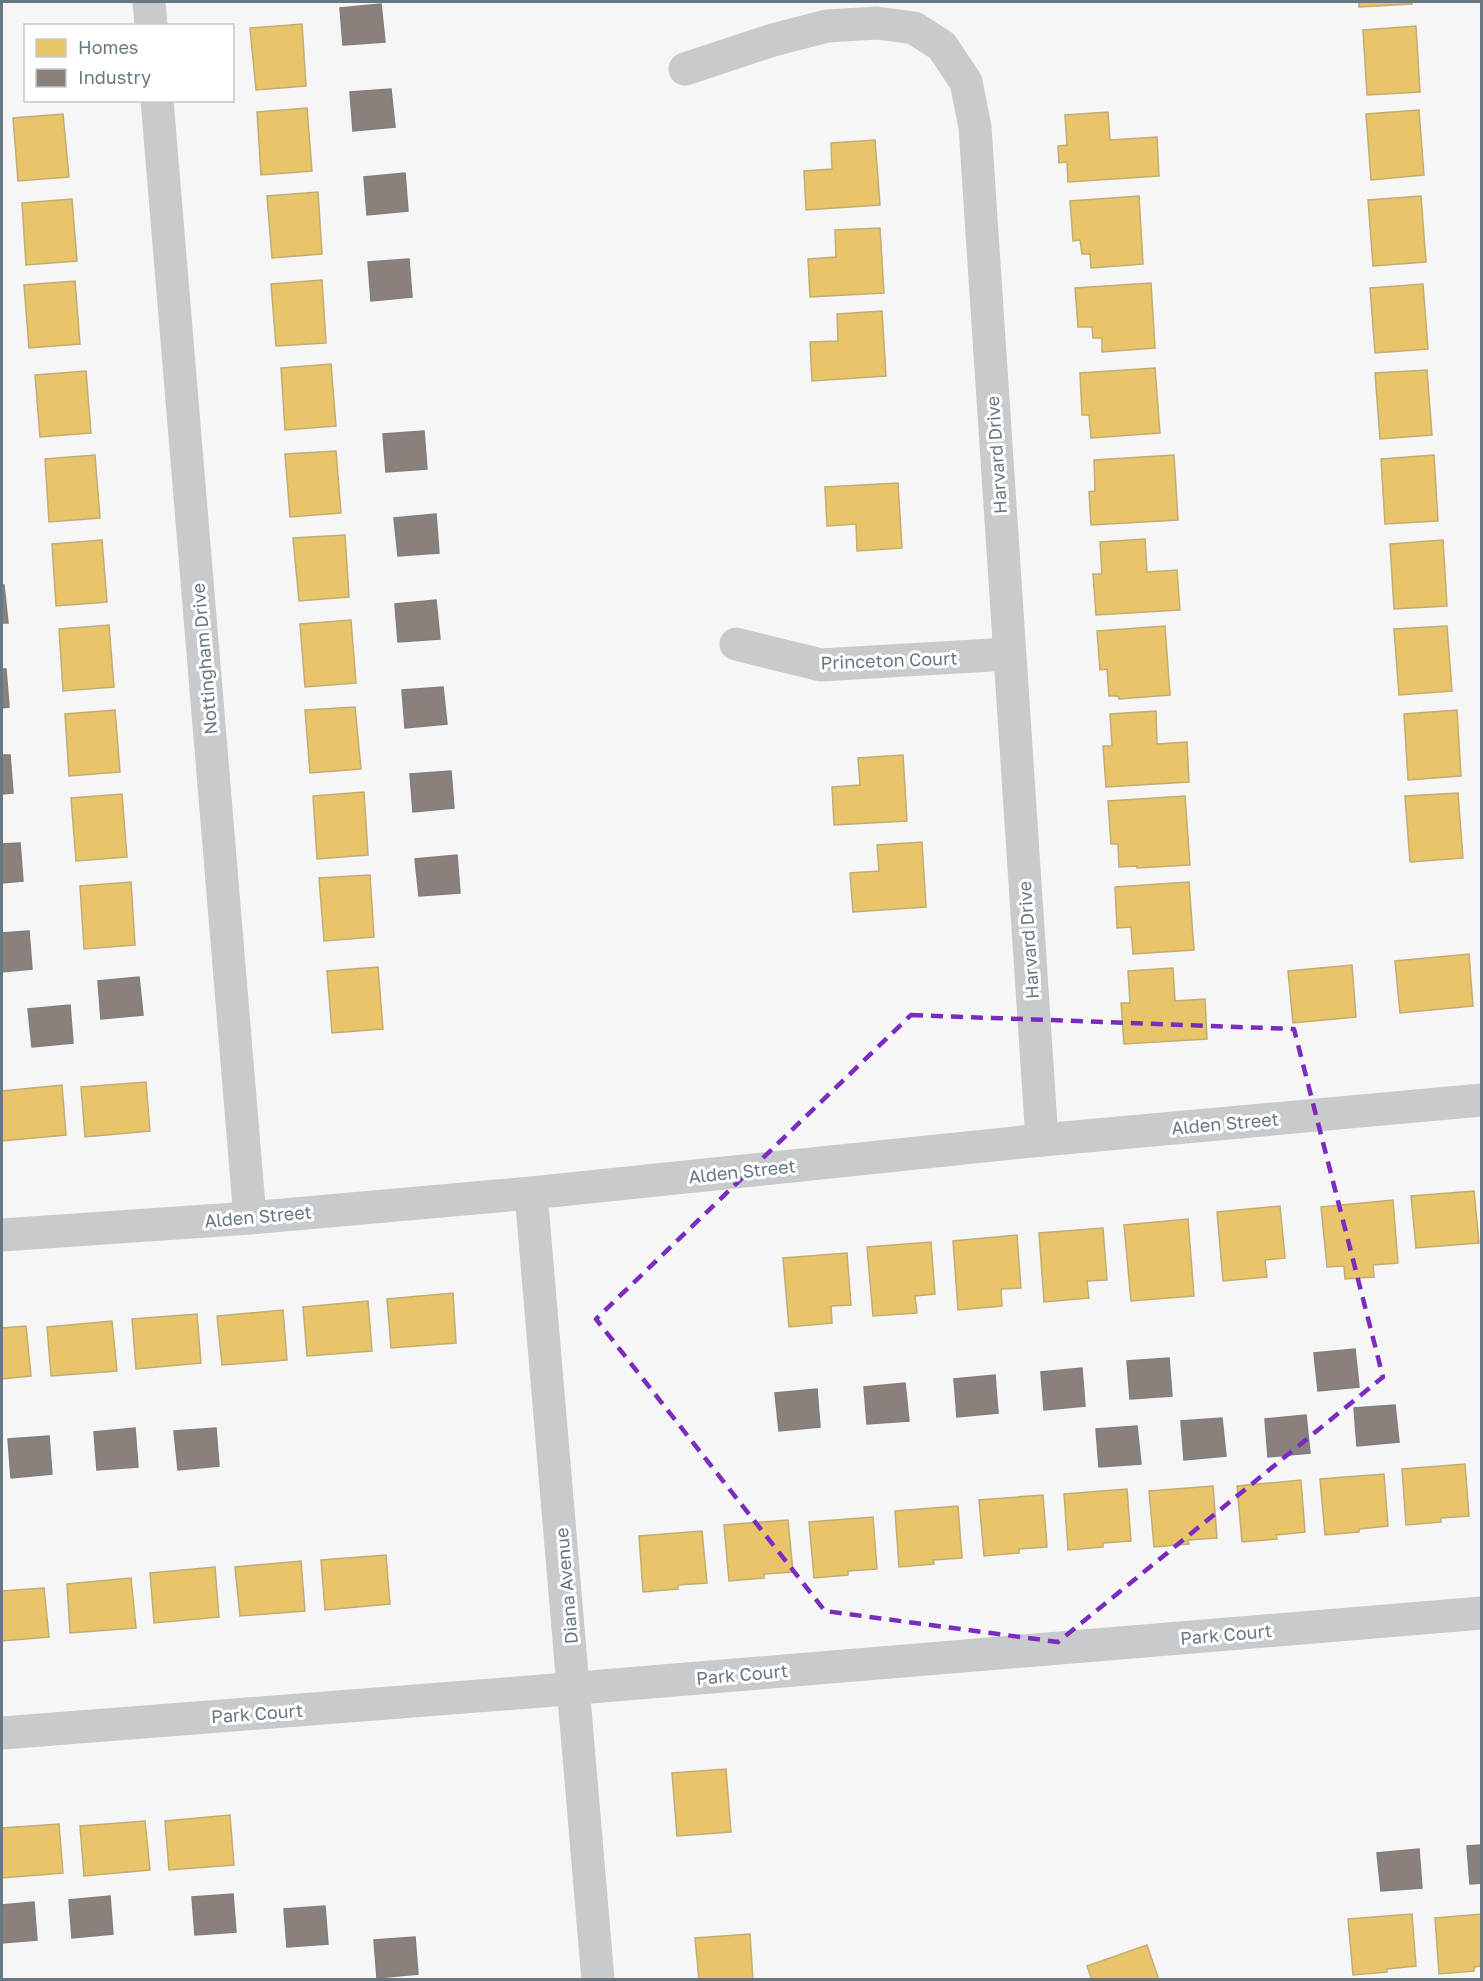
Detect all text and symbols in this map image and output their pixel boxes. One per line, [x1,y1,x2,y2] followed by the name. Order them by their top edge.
[24,24,234,102] legend
[78,36,138,58] text: Homes
[78,66,151,88] text: Industry
[981,395,1011,515] street label: Harvard Drive
[186,582,222,736] street label: Nottingham Drive
[820,647,958,673] street label: Princeton Court
[1013,880,1043,1000] street label: Harvard Drive
[1170,1107,1280,1139] street label: Alden Street
[687,1154,797,1188] street label: Alden Street
[203,1200,313,1232] street label: Alden Street
[550,1527,582,1645] street label: Diana Avenue
[1179,1619,1273,1649] street label: Park Court
[695,1659,789,1689] street label: Park Court
[210,1699,304,1727] street label: Park Court

